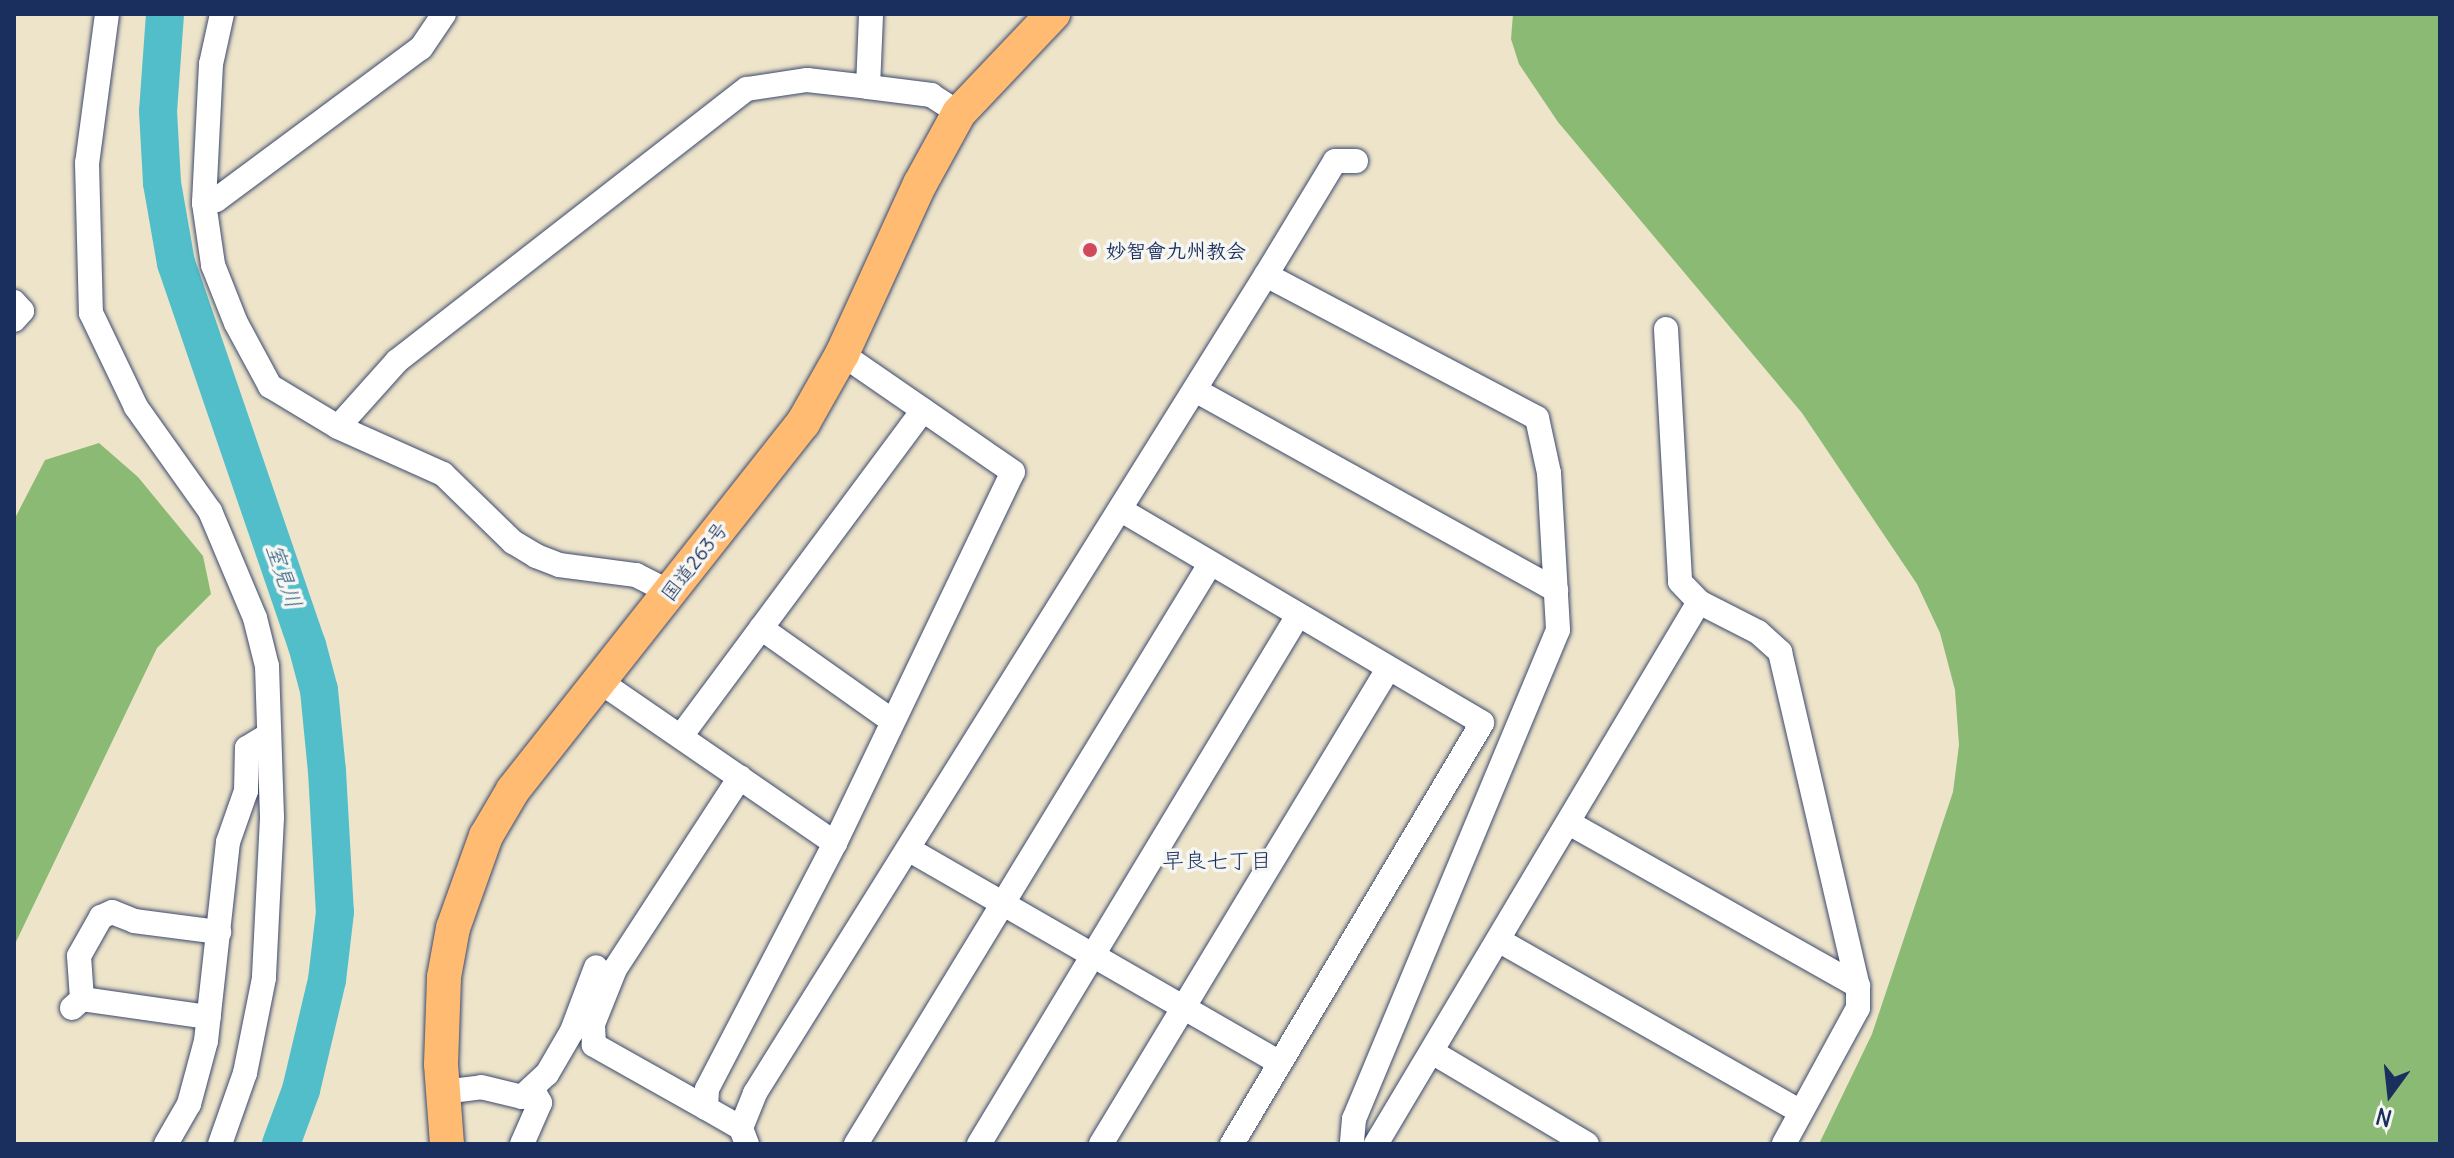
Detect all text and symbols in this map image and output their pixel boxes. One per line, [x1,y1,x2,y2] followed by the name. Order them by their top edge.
[1106,238,1246,262] place label: 妙智會九州教会
[1081,241,1099,259] marker: 妙智會九州教会
[656,517,732,605] street label: 国道263号
[261,541,307,611] water label: 室見川
[1162,848,1272,874] district label: 早良七丁目
[2350,1054,2430,1134] north arrow
[2373,1102,2395,1133] text: N

